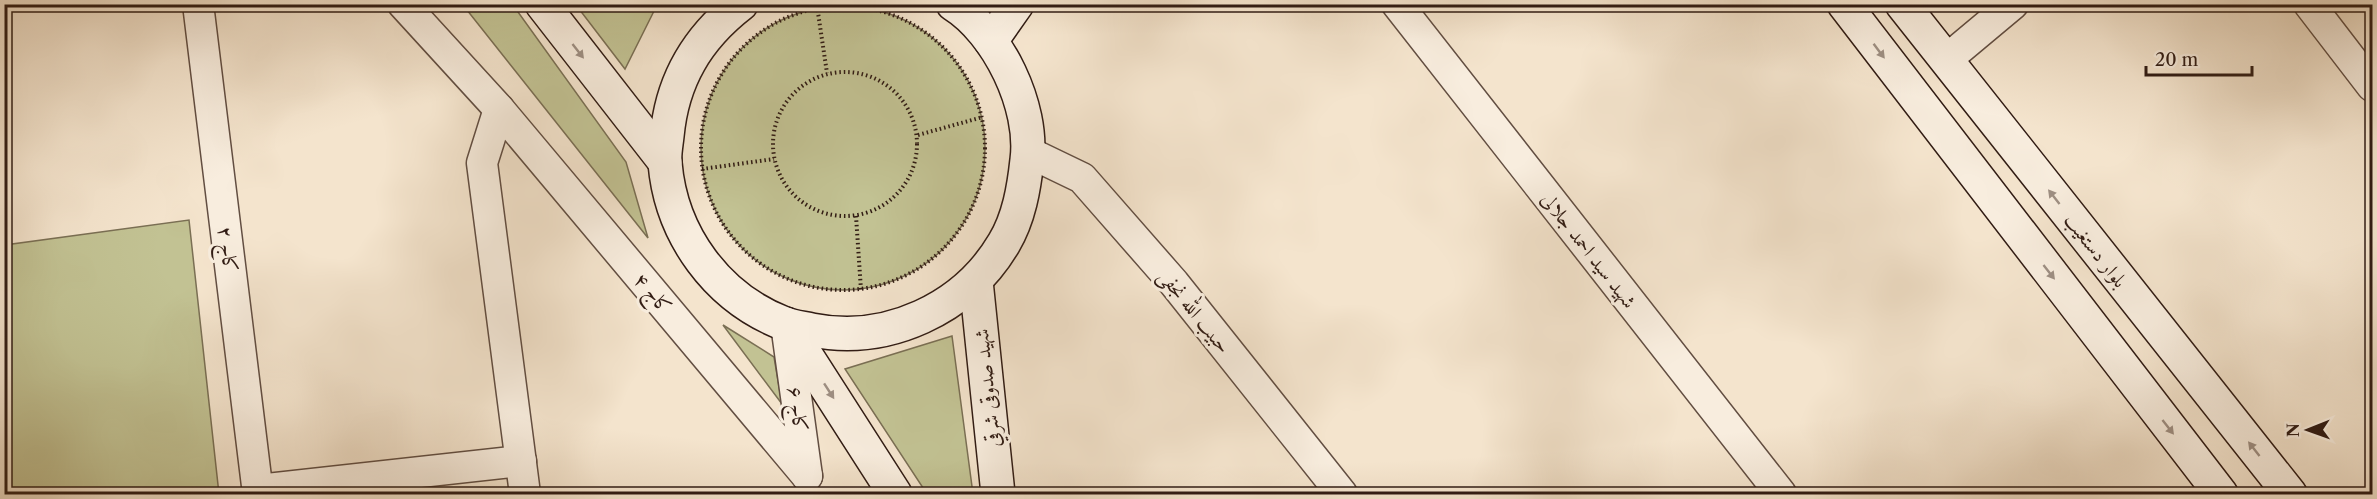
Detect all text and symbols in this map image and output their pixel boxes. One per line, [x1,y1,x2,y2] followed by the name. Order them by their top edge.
[2146,39,2252,77] scale bar
[571,43,583,58] one-way arrow
[1873,43,1886,59] one-way arrow
[2155,49,2199,71] text: 20 m
[1535,187,1642,313] street label: شهید سید احمد جلالی
[2048,189,2061,205] one-way arrow
[2058,208,2133,293] street label: بلوار دستغیب
[207,225,243,274] street label: کاج ۲
[1152,262,1238,360] street label: حبیب الله نجفی
[2043,264,2056,280] one-way arrow
[625,268,677,322] street label: کاج ۴
[969,327,1009,448] street label: شهید صدوقی شرقي
[823,383,834,399] one-way arrow
[777,385,813,434] street label: کاج ۶
[2278,400,2338,460] north arrow
[2162,419,2174,434] one-way arrow
[2283,423,2303,437] text: N
[2248,441,2260,456] one-way arrow

